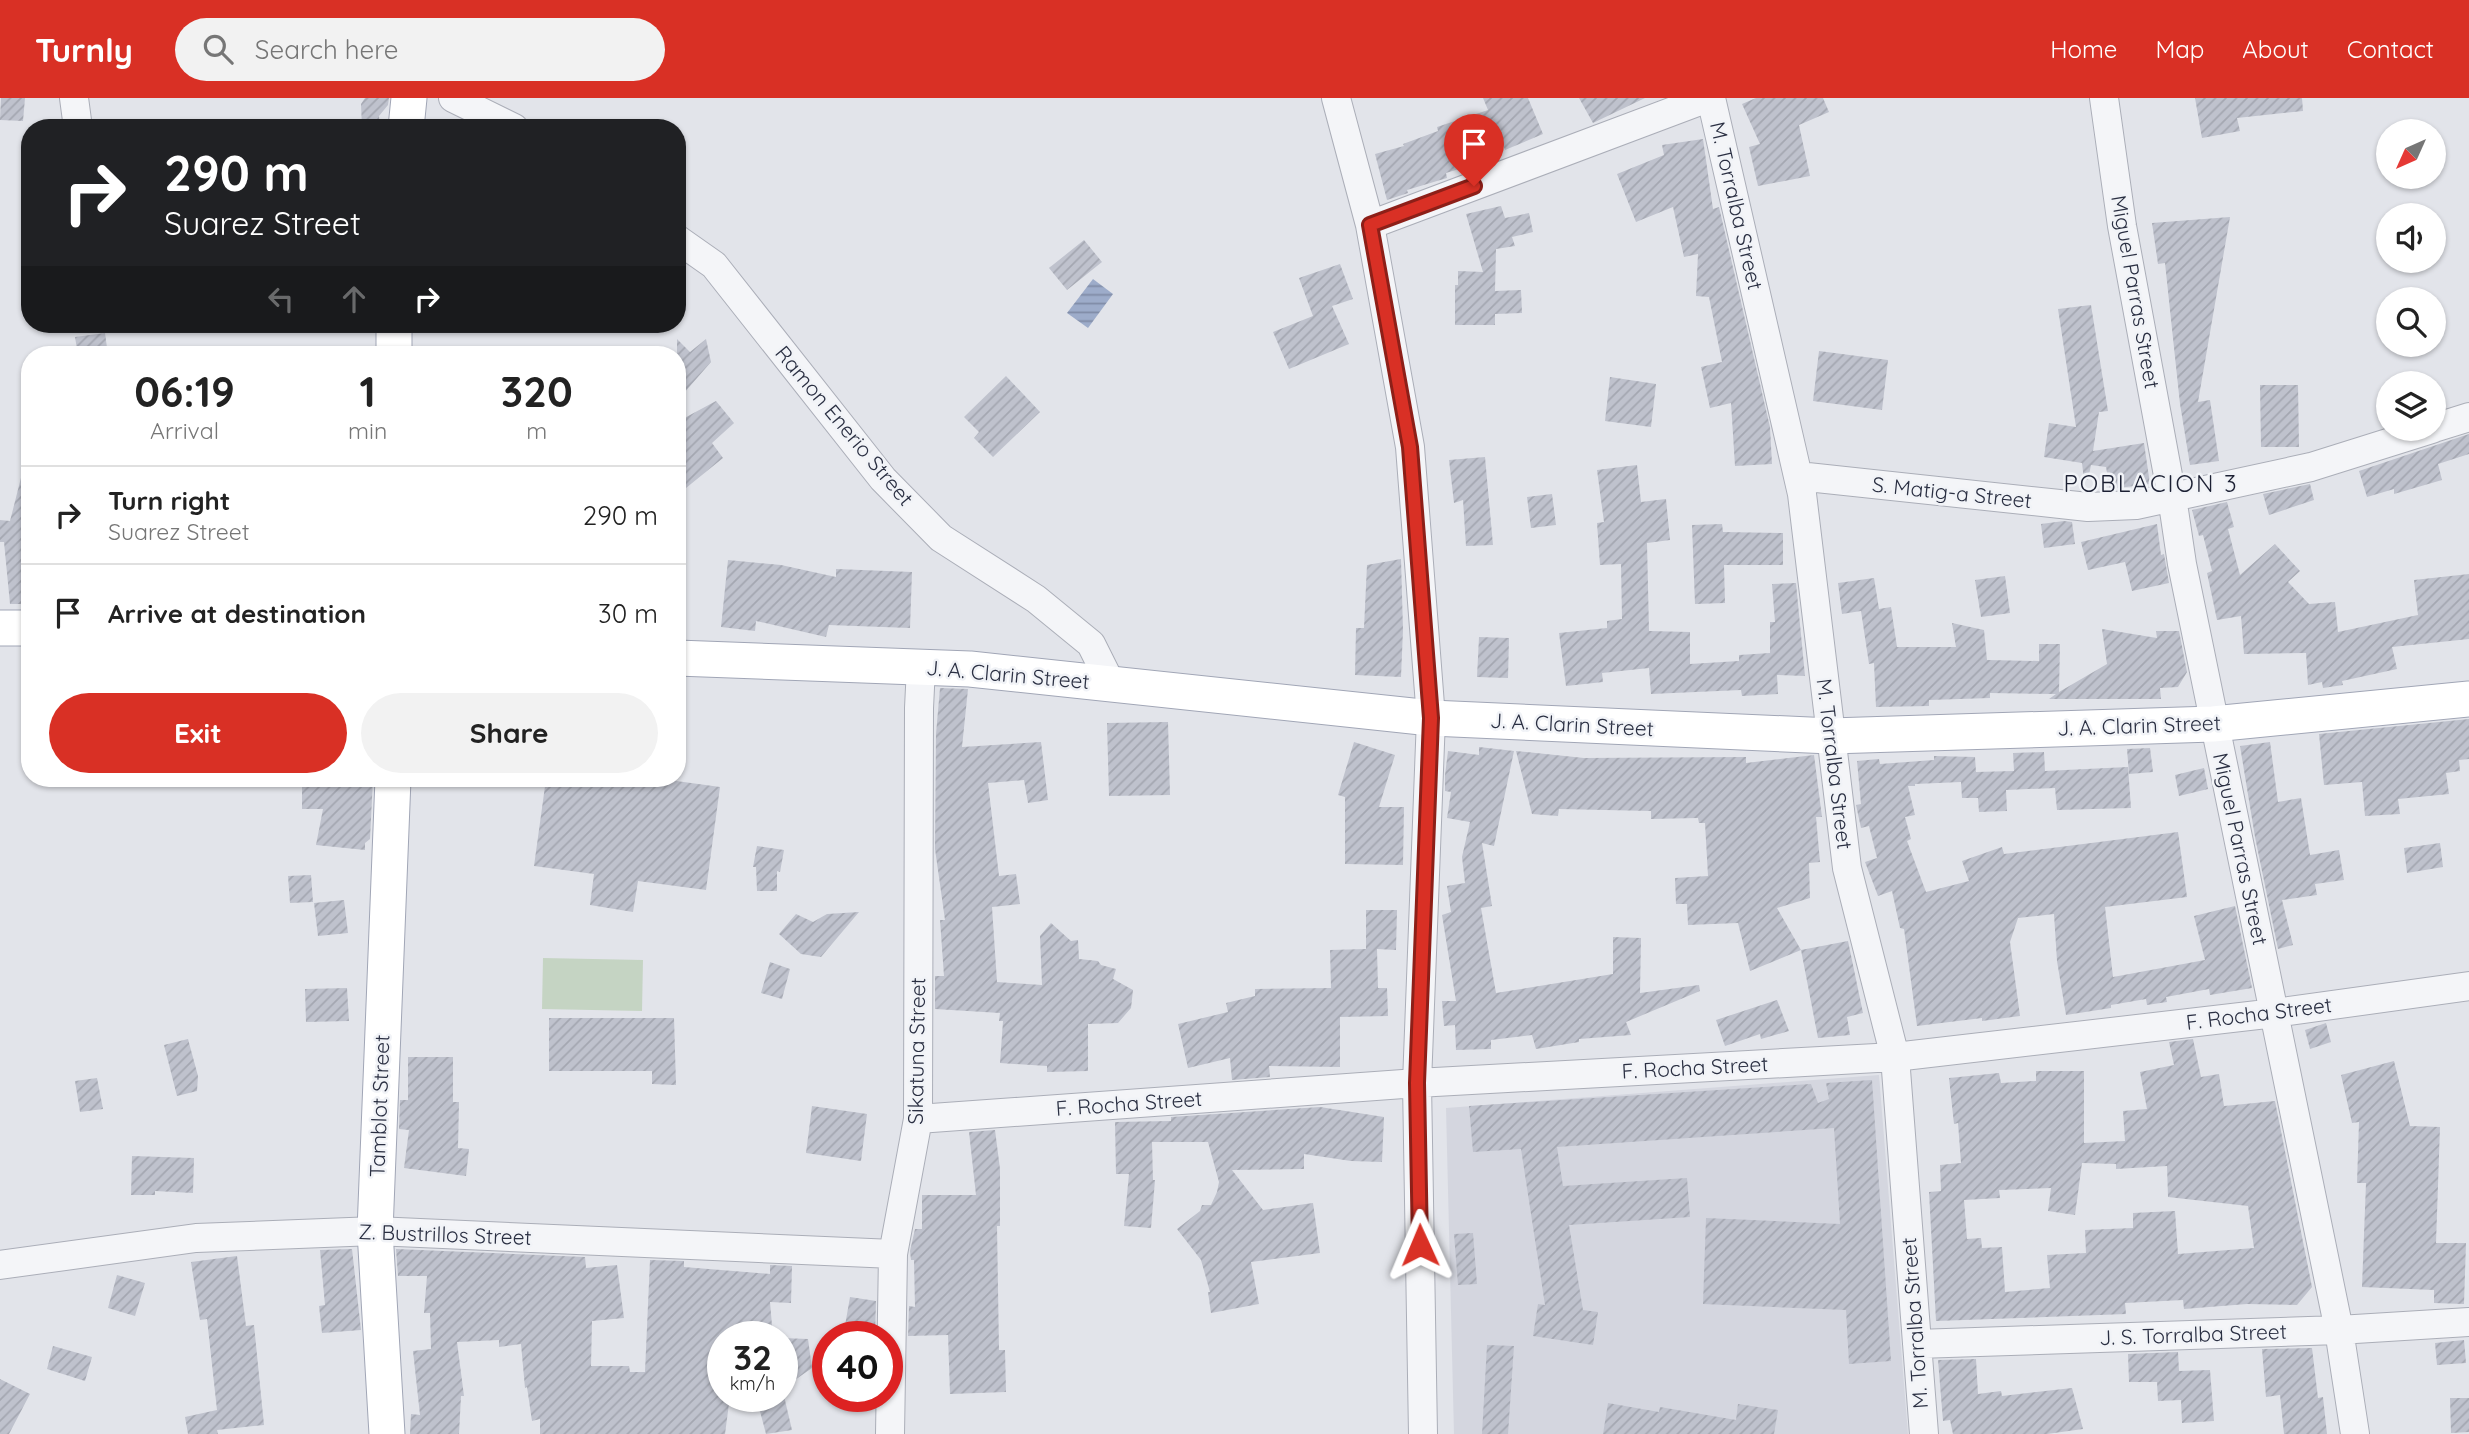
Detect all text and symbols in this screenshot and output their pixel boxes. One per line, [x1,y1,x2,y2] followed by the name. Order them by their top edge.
[175,18,665,81] search box
[35,29,133,70] text: Turnly
[199,30,237,68] icon: search
[255,33,398,66] text: Search here
[2050,34,2117,64] text: Home
[2155,34,2204,64] text: Map
[2242,34,2309,64] text: About
[2347,34,2434,64] text: Contact
[1444,114,1504,186] pin
[1705,119,1769,292] street label: M. Torralba Street
[2376,119,2446,189] north arrow
[2376,119,2446,441] map controls
[1455,125,1493,163] icon: arrive
[164,142,309,203] text: 290 m
[49,147,140,238] icon: right
[2106,193,2166,391] street label: Miguel Parras Street
[164,203,361,243] text: Suarez Street
[2376,203,2446,273] button: sound
[262,280,300,318] icon: left
[335,280,373,318] icon: ahead
[408,280,446,318] icon: right
[2376,287,2446,357] button: search
[770,340,919,511] street label: Ramon Enerio Street
[134,365,235,418] text: 06:19
[360,365,376,418] text: 1
[501,365,573,418] text: 320
[2376,371,2446,441] button: layers
[150,416,219,445] text: Arrival
[348,416,387,445] text: min
[526,416,547,445] text: m
[2063,468,2239,498] district label: POBLACION 3
[1871,471,2033,513] street label: S. Matig-a Street
[108,484,230,517] text: Turn right
[49,496,87,534] icon: right
[583,499,658,532] text: 290 m
[108,517,249,546] text: Suarez Street
[49,594,87,632] icon: arrive
[108,597,366,630] text: Arrive at destination
[598,597,658,630] text: 30 m
[925,654,1091,694] street label: J. A. Clarin Street
[1812,677,1858,851] street label: M. Torralba Street
[49,693,347,773] button: Exit
[361,693,658,773] button: Share
[1490,707,1655,741] street label: J. A. Clarin Street
[2057,709,2221,741] street label: J. A. Clarin Street
[2208,750,2274,947] street label: Miguel Parras Street
[902,977,930,1125] street label: Sikatuna Street
[2184,991,2333,1035] street label: F. Rocha Street
[364,1034,394,1178] street label: Tamblot Street
[1621,1050,1769,1084] street label: F. Rocha Street
[1055,1085,1203,1121] street label: F. Rocha Street
[1383,1208,1457,1282] position arrow
[358,1218,532,1250] street label: Z. Bustrillos Street
[1895,1236,1933,1410] street label: M. Torralba Street
[2099,1318,2287,1350] street label: J. S. Torralba Street
[812,1321,903,1412] speed limit sign: 40
[733,1335,772,1379] text: 32
[730,1372,775,1395] text: km/h

